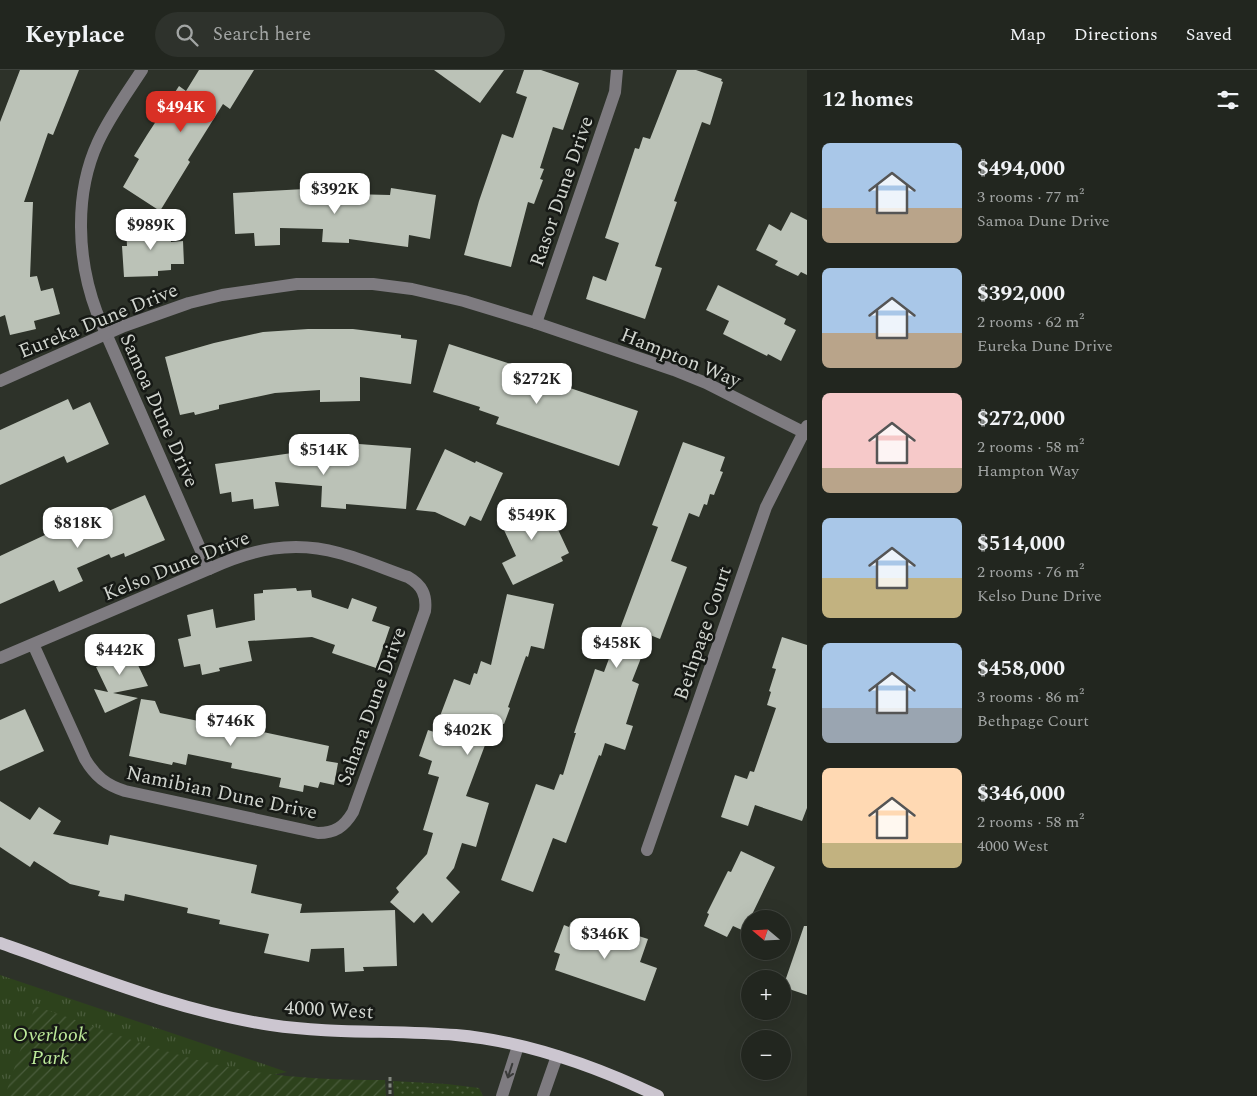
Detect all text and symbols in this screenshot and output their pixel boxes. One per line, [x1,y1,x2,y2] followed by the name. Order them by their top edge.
[155,12,505,57] search box
[25,17,125,53] text: Keyplace
[213,20,311,49] text: Search here
[173,21,201,49] icon: search
[1010,21,1046,48] text: Map
[1074,21,1158,48] text: Directions
[1186,21,1232,48] text: Saved
[822,84,914,116] text: 12 homes
[1214,86,1242,114] icon: filters
[146,90,216,133] pin: $494K
[157,95,205,119] text: $494K
[522,112,602,271] street label: Rasor Dune Drive
[977,153,1065,185] text: $494,000
[862,163,922,223] icon: home
[300,172,370,215] pin: $392K
[311,177,359,201] text: $392K
[977,185,1084,209] text: 3 rooms · 77 m²
[116,208,186,251] pin: $989K
[977,209,1110,233] text: Samoa Dune Drive
[127,213,175,237] text: $989K
[14,275,183,367] street label: Eureka Dune Drive
[977,278,1065,310] text: $392,000
[862,288,922,348] icon: home
[977,310,1084,334] text: 2 rooms · 62 m²
[616,320,747,396] street label: Hampton Way
[112,329,206,492] street label: Samoa Dune Drive
[977,334,1113,358] text: Eureka Dune Drive
[502,362,572,405] pin: $272K
[513,367,561,391] text: $272K
[977,403,1065,435] text: $272,000
[862,413,922,473] icon: home
[289,434,359,476] pin: $514K
[977,435,1084,459] text: 2 rooms · 58 m²
[300,438,348,462] text: $514K
[977,459,1079,483] text: Hampton Way
[497,498,567,541] pin: $549K
[508,503,556,527] text: $549K
[43,506,113,549] pin: $818K
[54,511,102,535] text: $818K
[98,523,254,609] street label: Kelso Dune Drive
[977,528,1065,560] text: $514,000
[862,538,922,598] icon: home
[977,560,1084,584] text: 2 rooms · 76 m²
[666,562,740,704] street label: Bethpage Court
[977,584,1102,608] text: Kelso Dune Drive
[329,623,415,790] street label: Sahara Dune Drive
[582,626,652,669] pin: $458K
[593,631,641,655] text: $458K
[85,634,155,676] pin: $442K
[96,638,144,662] text: $442K
[977,653,1065,685] text: $458,000
[862,663,922,723] icon: home
[977,685,1084,709] text: 3 rooms · 86 m²
[196,704,266,747] pin: $746K
[207,709,255,733] text: $746K
[977,709,1089,733] text: Bethpage Court
[433,714,503,756] pin: $402K
[444,718,492,742] text: $402K
[123,758,320,828] street label: Namibian Dune Drive
[977,778,1065,810] text: $346,000
[862,788,922,848] icon: home
[977,810,1084,834] text: 2 rooms · 58 m²
[977,834,1049,858] text: 4000 West
[741,910,791,960] north arrow
[741,910,791,1080] map controls
[570,918,640,960] pin: $346K
[581,922,629,946] text: $346K
[741,970,791,1020] button: +
[284,993,374,1027] street label: 4000 West
[13,1020,88,1073] park label: Overlook Park
[741,1030,791,1080] button: −
[504,1063,514,1079] one-way arrow

